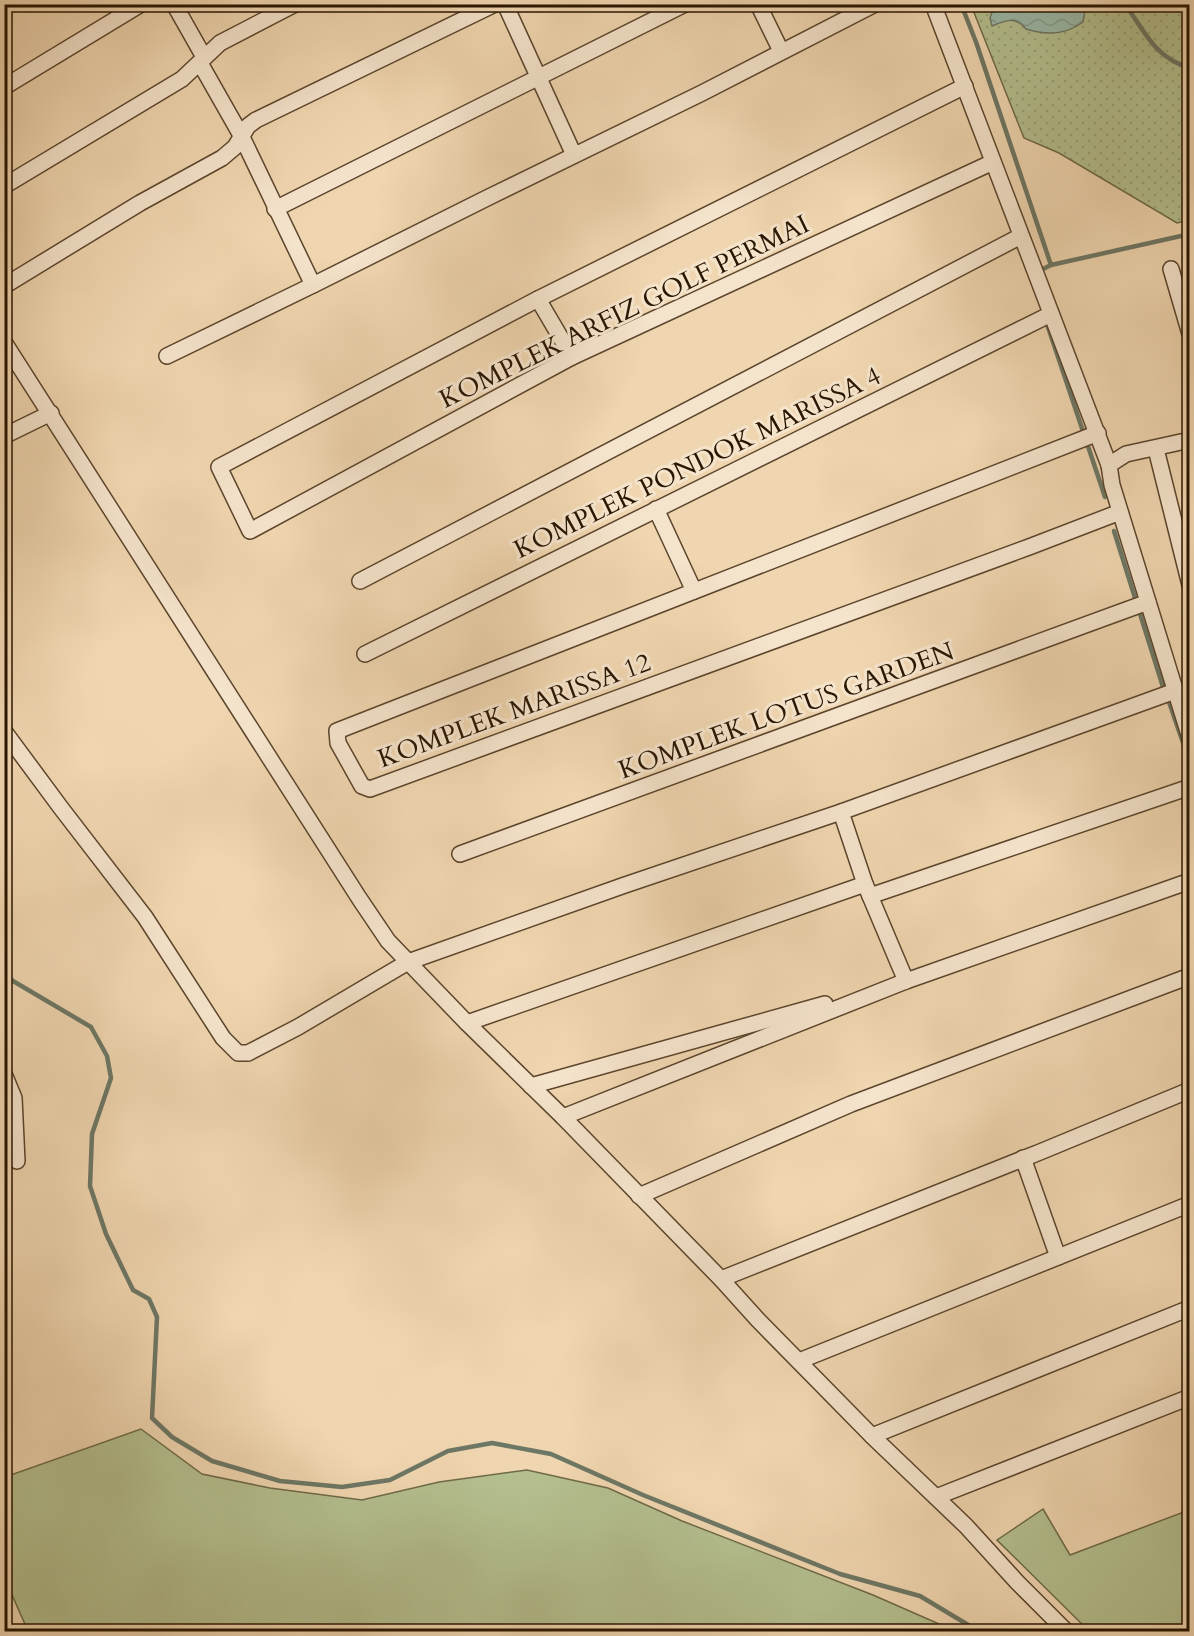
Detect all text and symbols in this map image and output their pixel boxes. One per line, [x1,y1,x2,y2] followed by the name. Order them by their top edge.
[433,206,815,416] street label: KOMPLEK ARFIZ GOLF PERMAI
[508,358,887,567] street label: KOMPLEK PONDOK MARISSA 4
[614,633,959,788] street label: KOMPLEK LOTUS GARDEN
[373,645,655,776] street label: KOMPLEK MARISSA 12

